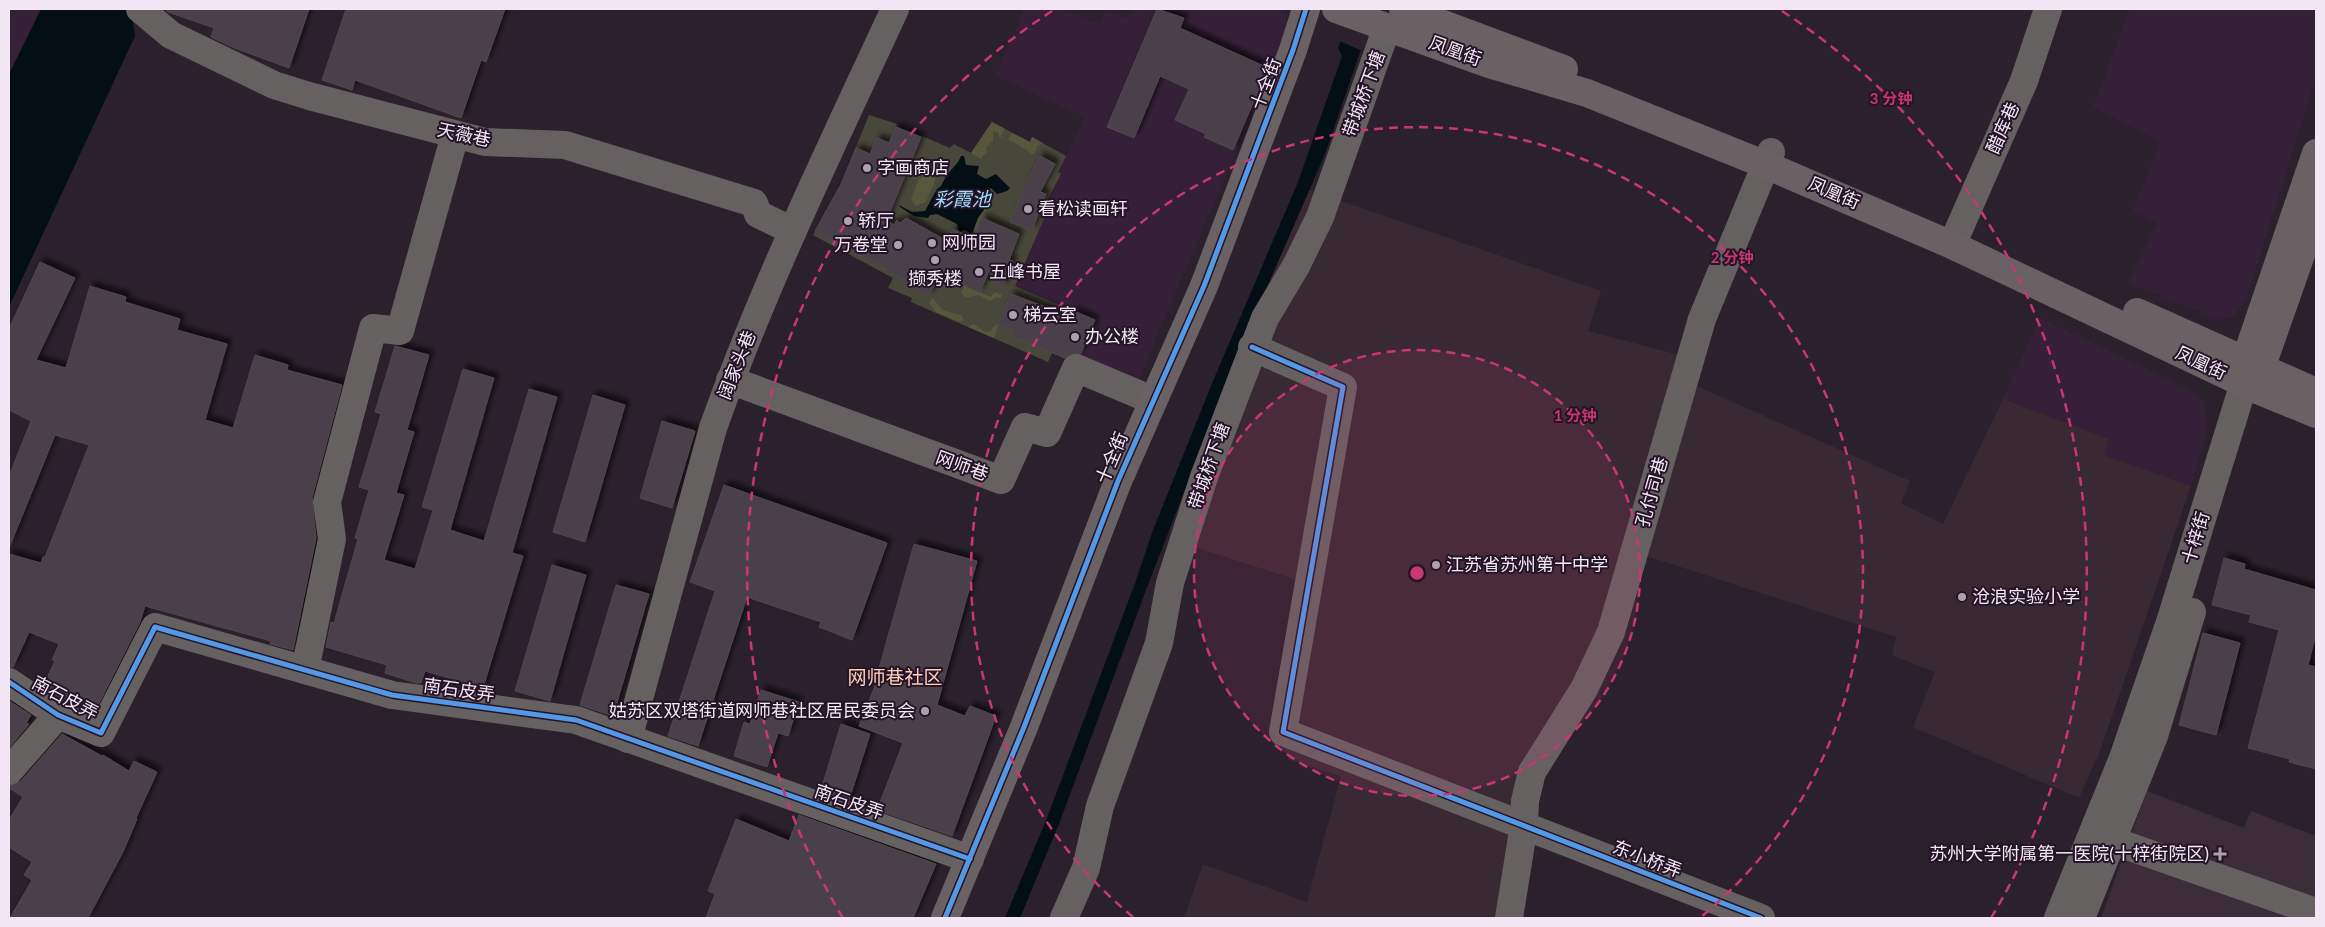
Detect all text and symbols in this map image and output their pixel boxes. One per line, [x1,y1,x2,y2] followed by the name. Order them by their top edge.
[1426,30,1484,70] street label: 凤凰街
[1337,48,1389,140] street label: 带城桥下塘
[1245,54,1285,113] street label: 十全街
[1870,89,1912,107] text: 3 分钟
[1981,98,2023,157] street label: 醋库巷
[436,118,493,150] street label: 天薇巷
[877,156,949,178] place label: 字画商店
[861,162,873,174] marker: 字画商店
[1805,171,1864,213] street label: 凤凰街
[933,187,992,210] water label: 彩霞池
[1038,197,1128,219] place label: 看松读画轩
[1022,203,1034,215] marker: 看松读画轩
[858,209,894,231] place label: 轿厅
[842,215,854,227] marker: 轿厅
[942,231,996,253] place label: 网师园
[834,233,888,255] place label: 万卷堂
[926,237,938,249] marker: 网师园
[892,239,904,251] marker: 万卷堂
[1711,248,1753,266] text: 2 分钟
[929,254,941,266] marker: 撷秀楼
[989,260,1061,282] place label: 五峰书屋
[973,266,985,278] marker: 五峰书屋
[908,267,962,289] place label: 撷秀楼
[1023,303,1077,325] place label: 梯云室
[1007,309,1019,321] marker: 梯云室
[1085,325,1139,347] place label: 办公楼
[712,327,760,402] street label: 阔家头巷
[1069,331,1081,343] marker: 办公楼
[2172,341,2231,383] street label: 凤凰街
[1554,406,1596,424] text: 1 分钟
[1183,420,1233,512] street label: 带城桥下塘
[1090,428,1132,487] street label: 十全街
[933,445,991,485] street label: 网师巷
[1631,454,1672,529] street label: 孔付司巷
[2177,509,2213,567] street label: 十梓街
[1446,553,1608,575] place label: 江苏省苏州第十中学
[1430,559,1442,571] marker: 江苏省苏州第十中学
[1408,564,1426,582] centre of rings
[1972,585,2080,607] place label: 沧浪实验小学
[1956,591,1968,603] marker: 沧浪实验小学
[847,665,943,688] district label: 网师巷社区
[29,671,102,724] street label: 南石皮弄
[422,673,496,705] street label: 南石皮弄
[609,699,915,721] place label: 姑苏区双塔街道网师巷社区居民委员会
[919,705,931,717] marker: 姑苏区双塔街道网师巷社区居民委员会
[812,779,887,823] street label: 南石皮弄
[1610,835,1685,881] street label: 东小桥弄
[1929,842,2209,864] place label: 苏州大学附属第一医院(十梓街院区)
[2213,847,2227,861] marker: 苏州大学附属第一医院(十梓街院区)

